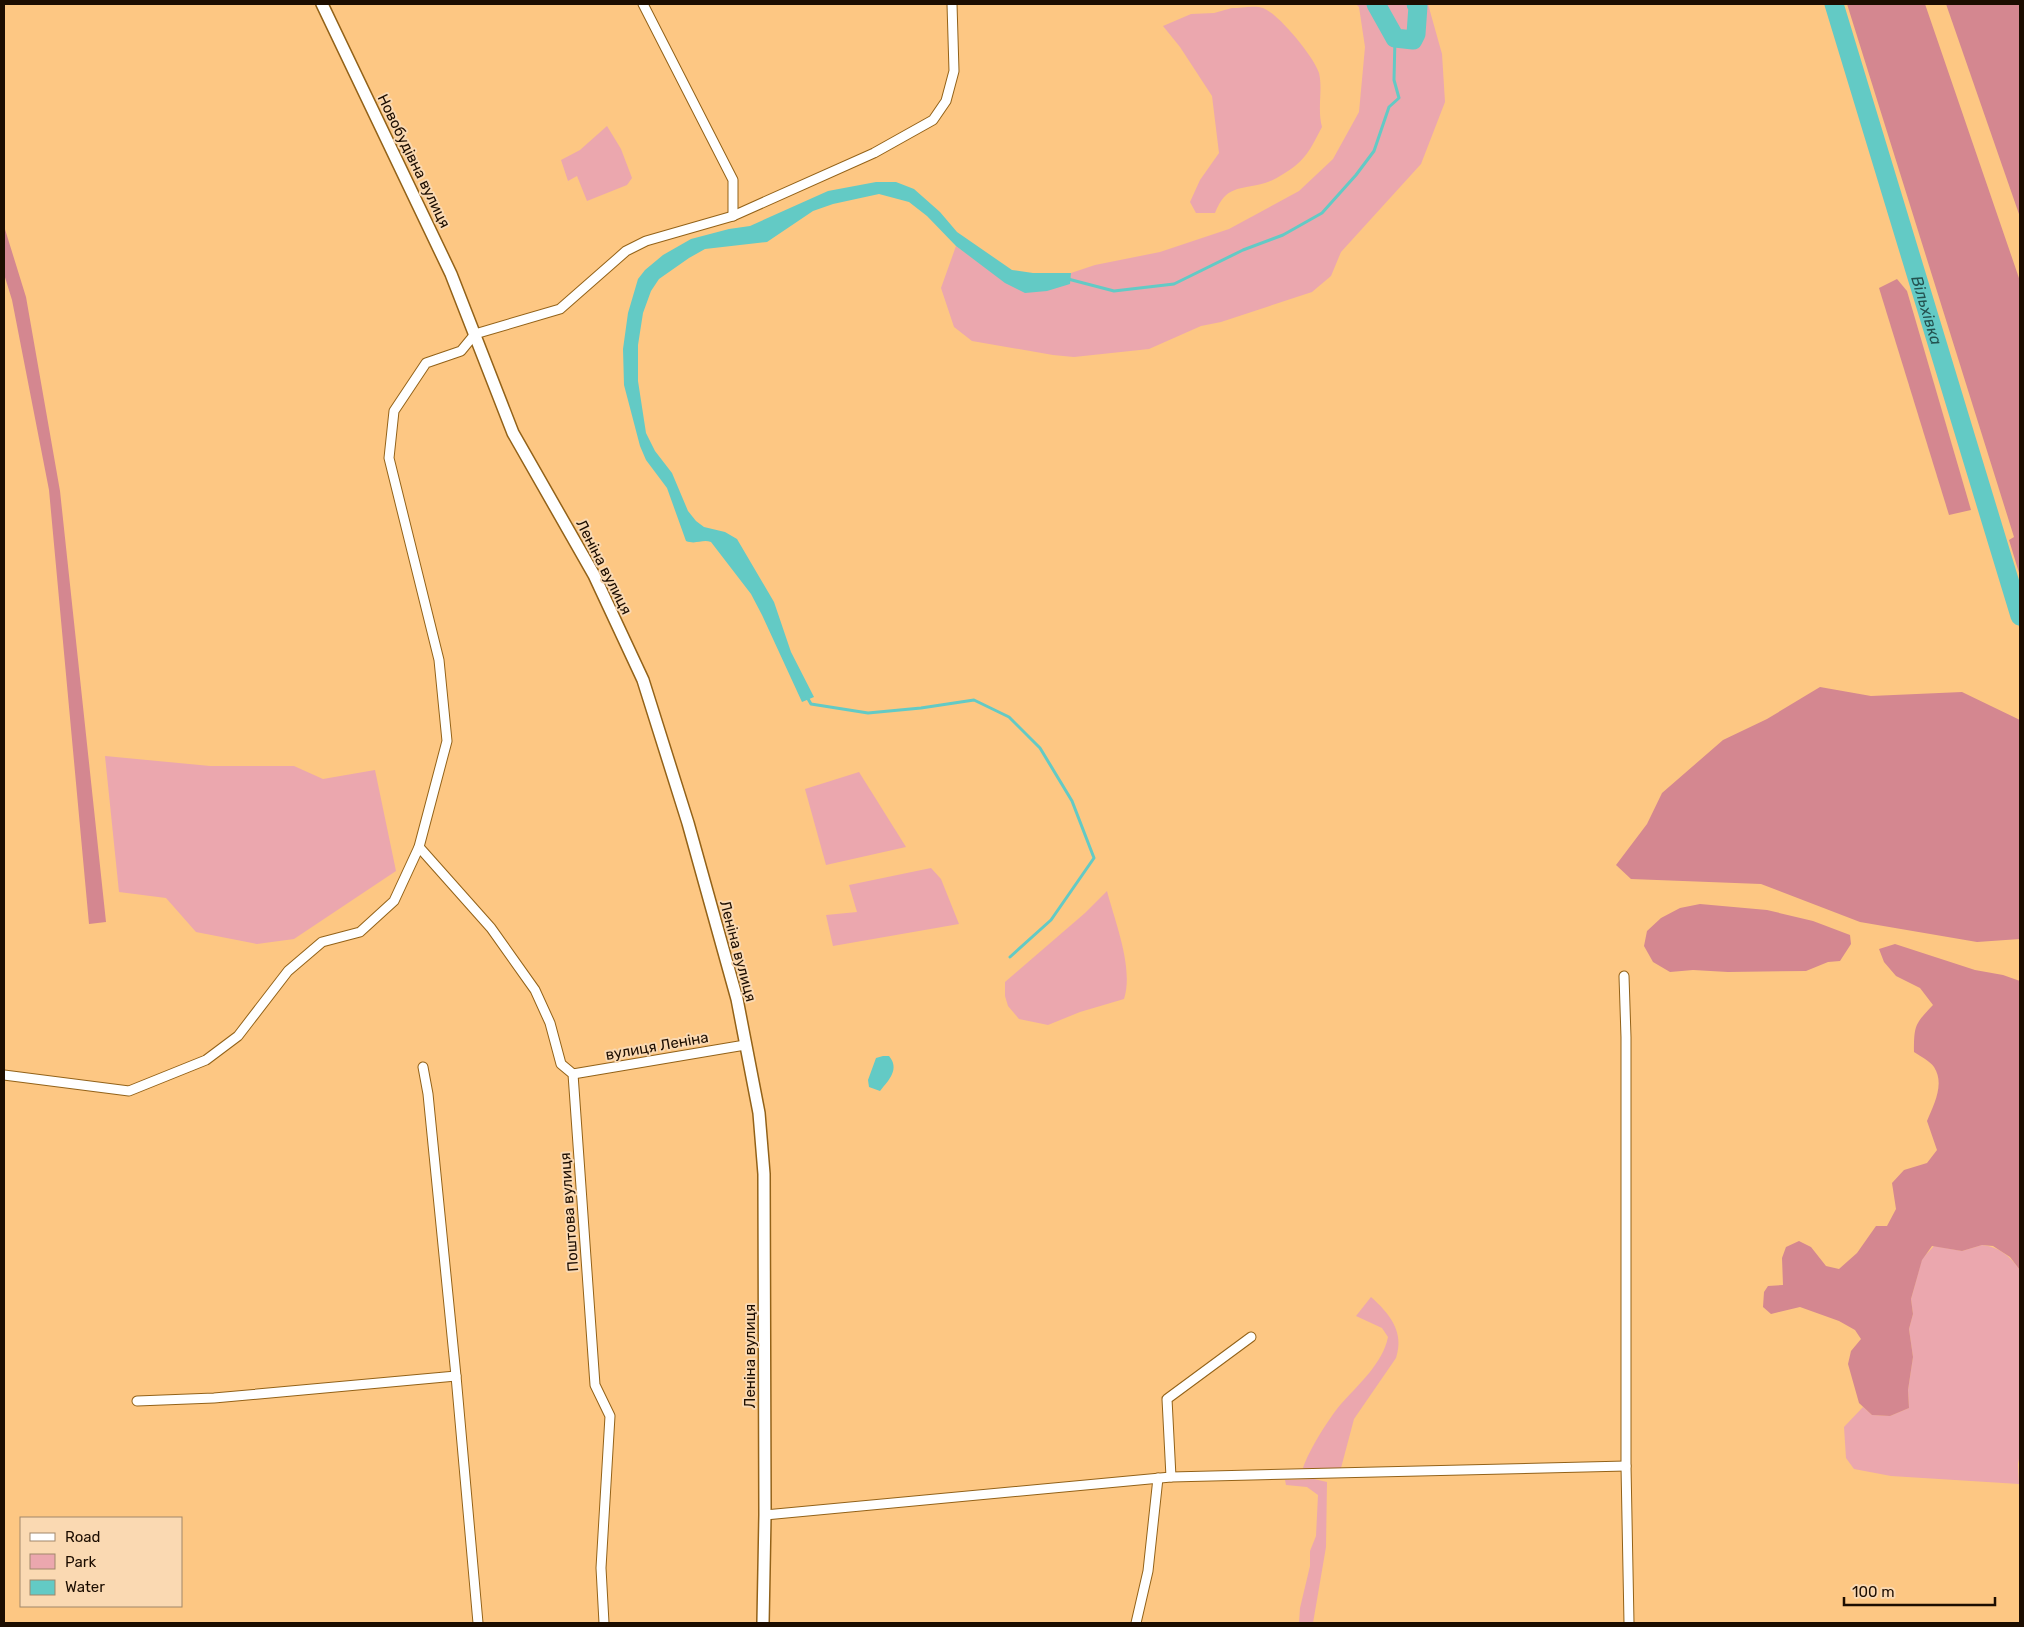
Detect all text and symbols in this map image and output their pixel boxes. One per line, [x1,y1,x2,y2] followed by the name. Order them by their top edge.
[374,91,454,231] street label: Новобудівна вулиця
[1907,273,1946,347] water label: Вільхівка
[572,516,636,618] street label: Леніна вулиця
[716,898,760,1004] street label: Леніна вулиця
[604,1028,710,1064] street label: вулиця Леніна
[556,1152,582,1272] street label: Поштова вулиця
[741,1304,759,1408] street label: Леніна вулиця
[20,1517,182,1607] legend
[65,1528,101,1546] text: Road
[65,1553,96,1571] text: Park
[1844,1574,1995,1606] scale bar
[65,1578,105,1596] text: Water
[1852,1583,1894,1601] text: 100 m

